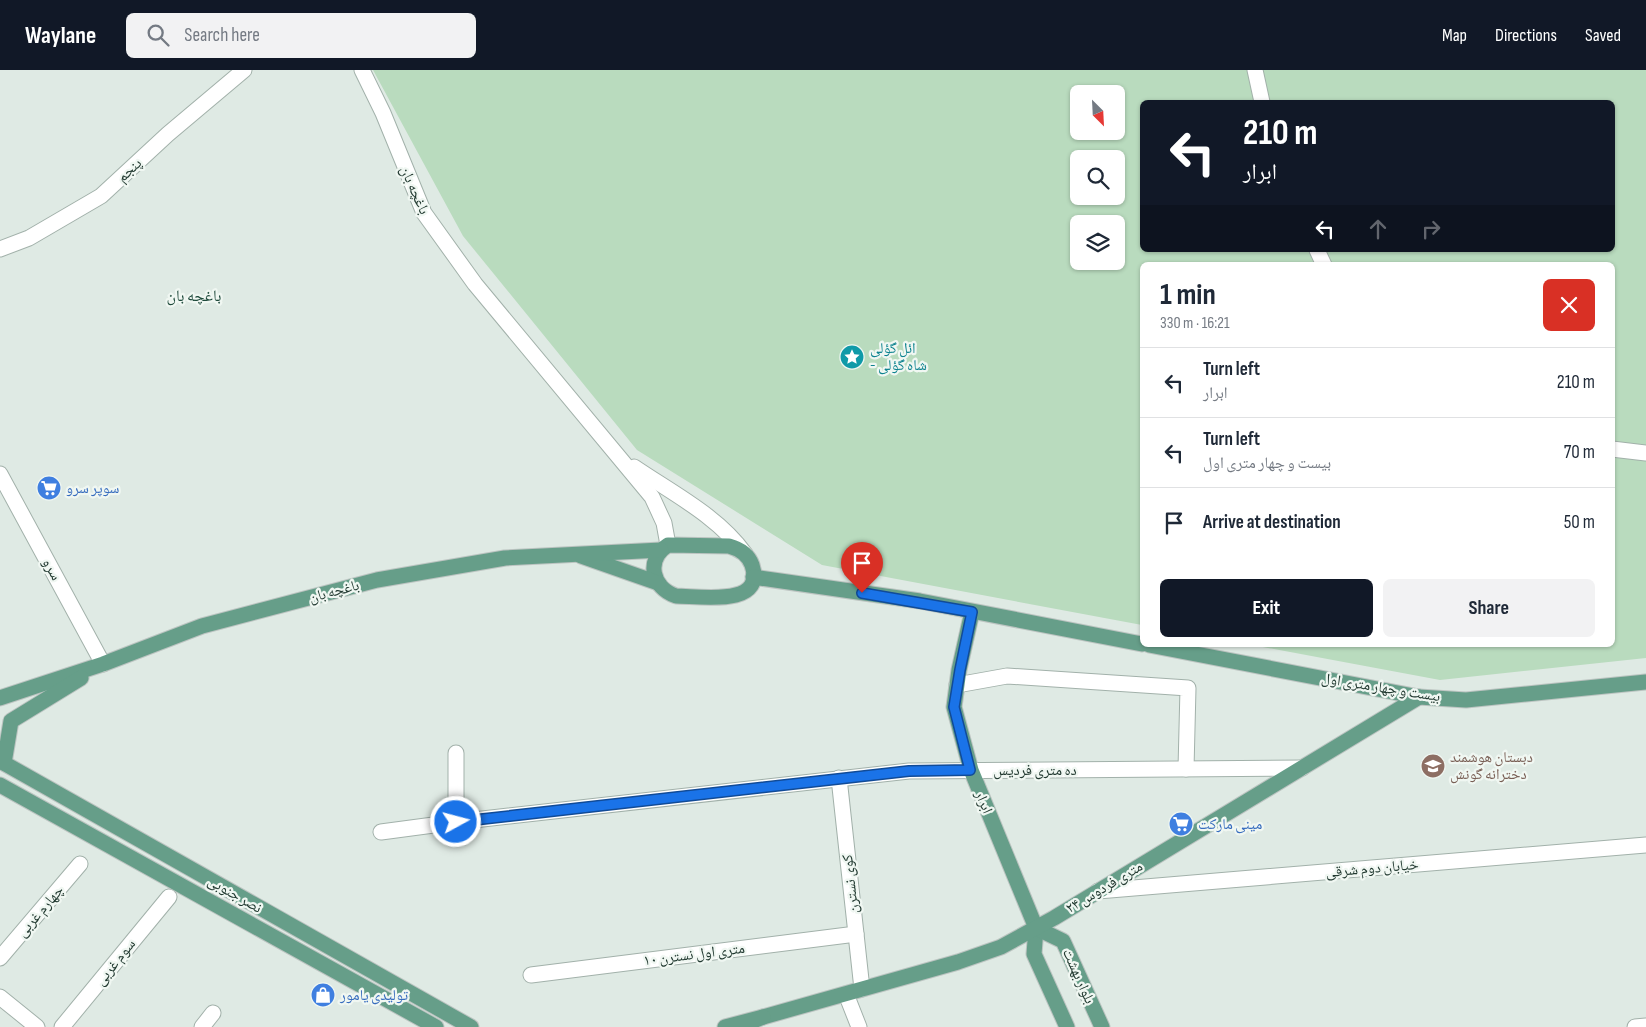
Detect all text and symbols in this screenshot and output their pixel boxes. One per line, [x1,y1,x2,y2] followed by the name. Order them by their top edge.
[126,13,476,58] search box
[25,21,96,50] text: Waylane
[144,21,172,49] icon: search
[184,24,260,47] text: Search here
[1442,25,1467,46] text: Map
[1495,25,1557,46] text: Directions
[1585,25,1621,46] text: Saved
[1070,85,1125,140] north arrow
[1070,85,1125,270] map controls
[1243,112,1317,155] text: 210 m
[1160,120,1225,185] icon: left
[1070,150,1125,205] button: search
[113,154,146,187] street label: پنجم
[1243,159,1277,186] text: ابرار
[395,163,434,218] street label: باغچه بان
[1070,215,1125,270] button: layers
[1311,215,1339,243] icon: left
[1364,215,1392,243] icon: ahead
[1417,215,1445,243] icon: right
[1160,277,1216,313] text: 1 min
[1543,279,1595,331] button: close
[167,287,221,306] district label: باغچه بان
[1160,314,1230,333] text: 330 m · 16:21
[870,339,927,375] place label: ائل گؤلی - شاه گؤلی
[839,344,865,370] place icon: ائل گؤلی - شاه گؤلی
[1203,358,1260,381] text: Turn left
[1160,369,1188,397] icon: left
[1557,371,1595,394] text: 210 m
[1203,384,1228,403] text: ابرار
[1203,428,1260,451] text: Turn left
[1160,439,1188,467] icon: left
[1564,441,1595,464] text: 70 m
[1203,454,1331,473] text: بیست و چهار متری اول
[36,475,62,501] supermarket icon: سوپر سرو
[66,479,120,498] place label: سوپر سرو
[1160,509,1188,537] icon: arrive
[1203,511,1341,534] text: Arrive at destination
[1564,511,1595,534] text: 50 m
[841,542,883,593] pin
[848,549,876,577] icon: arrive
[38,555,65,584] street label: سرو
[307,576,361,607] street label: باغچه بان
[1160,579,1373,637] button: Exit
[1383,579,1595,637] button: Share
[1320,669,1442,706] street label: بیست و چهار متری اول
[1450,748,1533,784] place label: دبستان هوشمند دخترانه گونش
[1420,753,1446,779] school or university icon: دبستان هوشمند دخترانه گونش
[993,761,1077,780] street label: ده متری فردیس
[970,787,997,817] street label: ابرار
[429,795,481,847] position arrow
[1168,811,1194,837] supermarket icon: مینی مارکت
[1198,815,1262,834] place label: مینی مارکت
[838,853,863,914] street label: کوی نسترن
[1325,855,1420,882] street label: خیابان دوم شرقی
[1062,857,1146,918] street label: ۲۴ متری فردوس
[204,871,265,918] street label: نصر جنوبی
[13,881,68,941] street label: چهارم غربی
[91,935,140,990] street label: سوم غربی
[642,939,746,970] street label: ۱۰ متری اول نسترن
[1058,946,1099,1007] street label: بلوار بهشت
[310,982,336,1008] shop icon: تولیدی یامور
[339,986,409,1005] place label: تولیدی یامور

